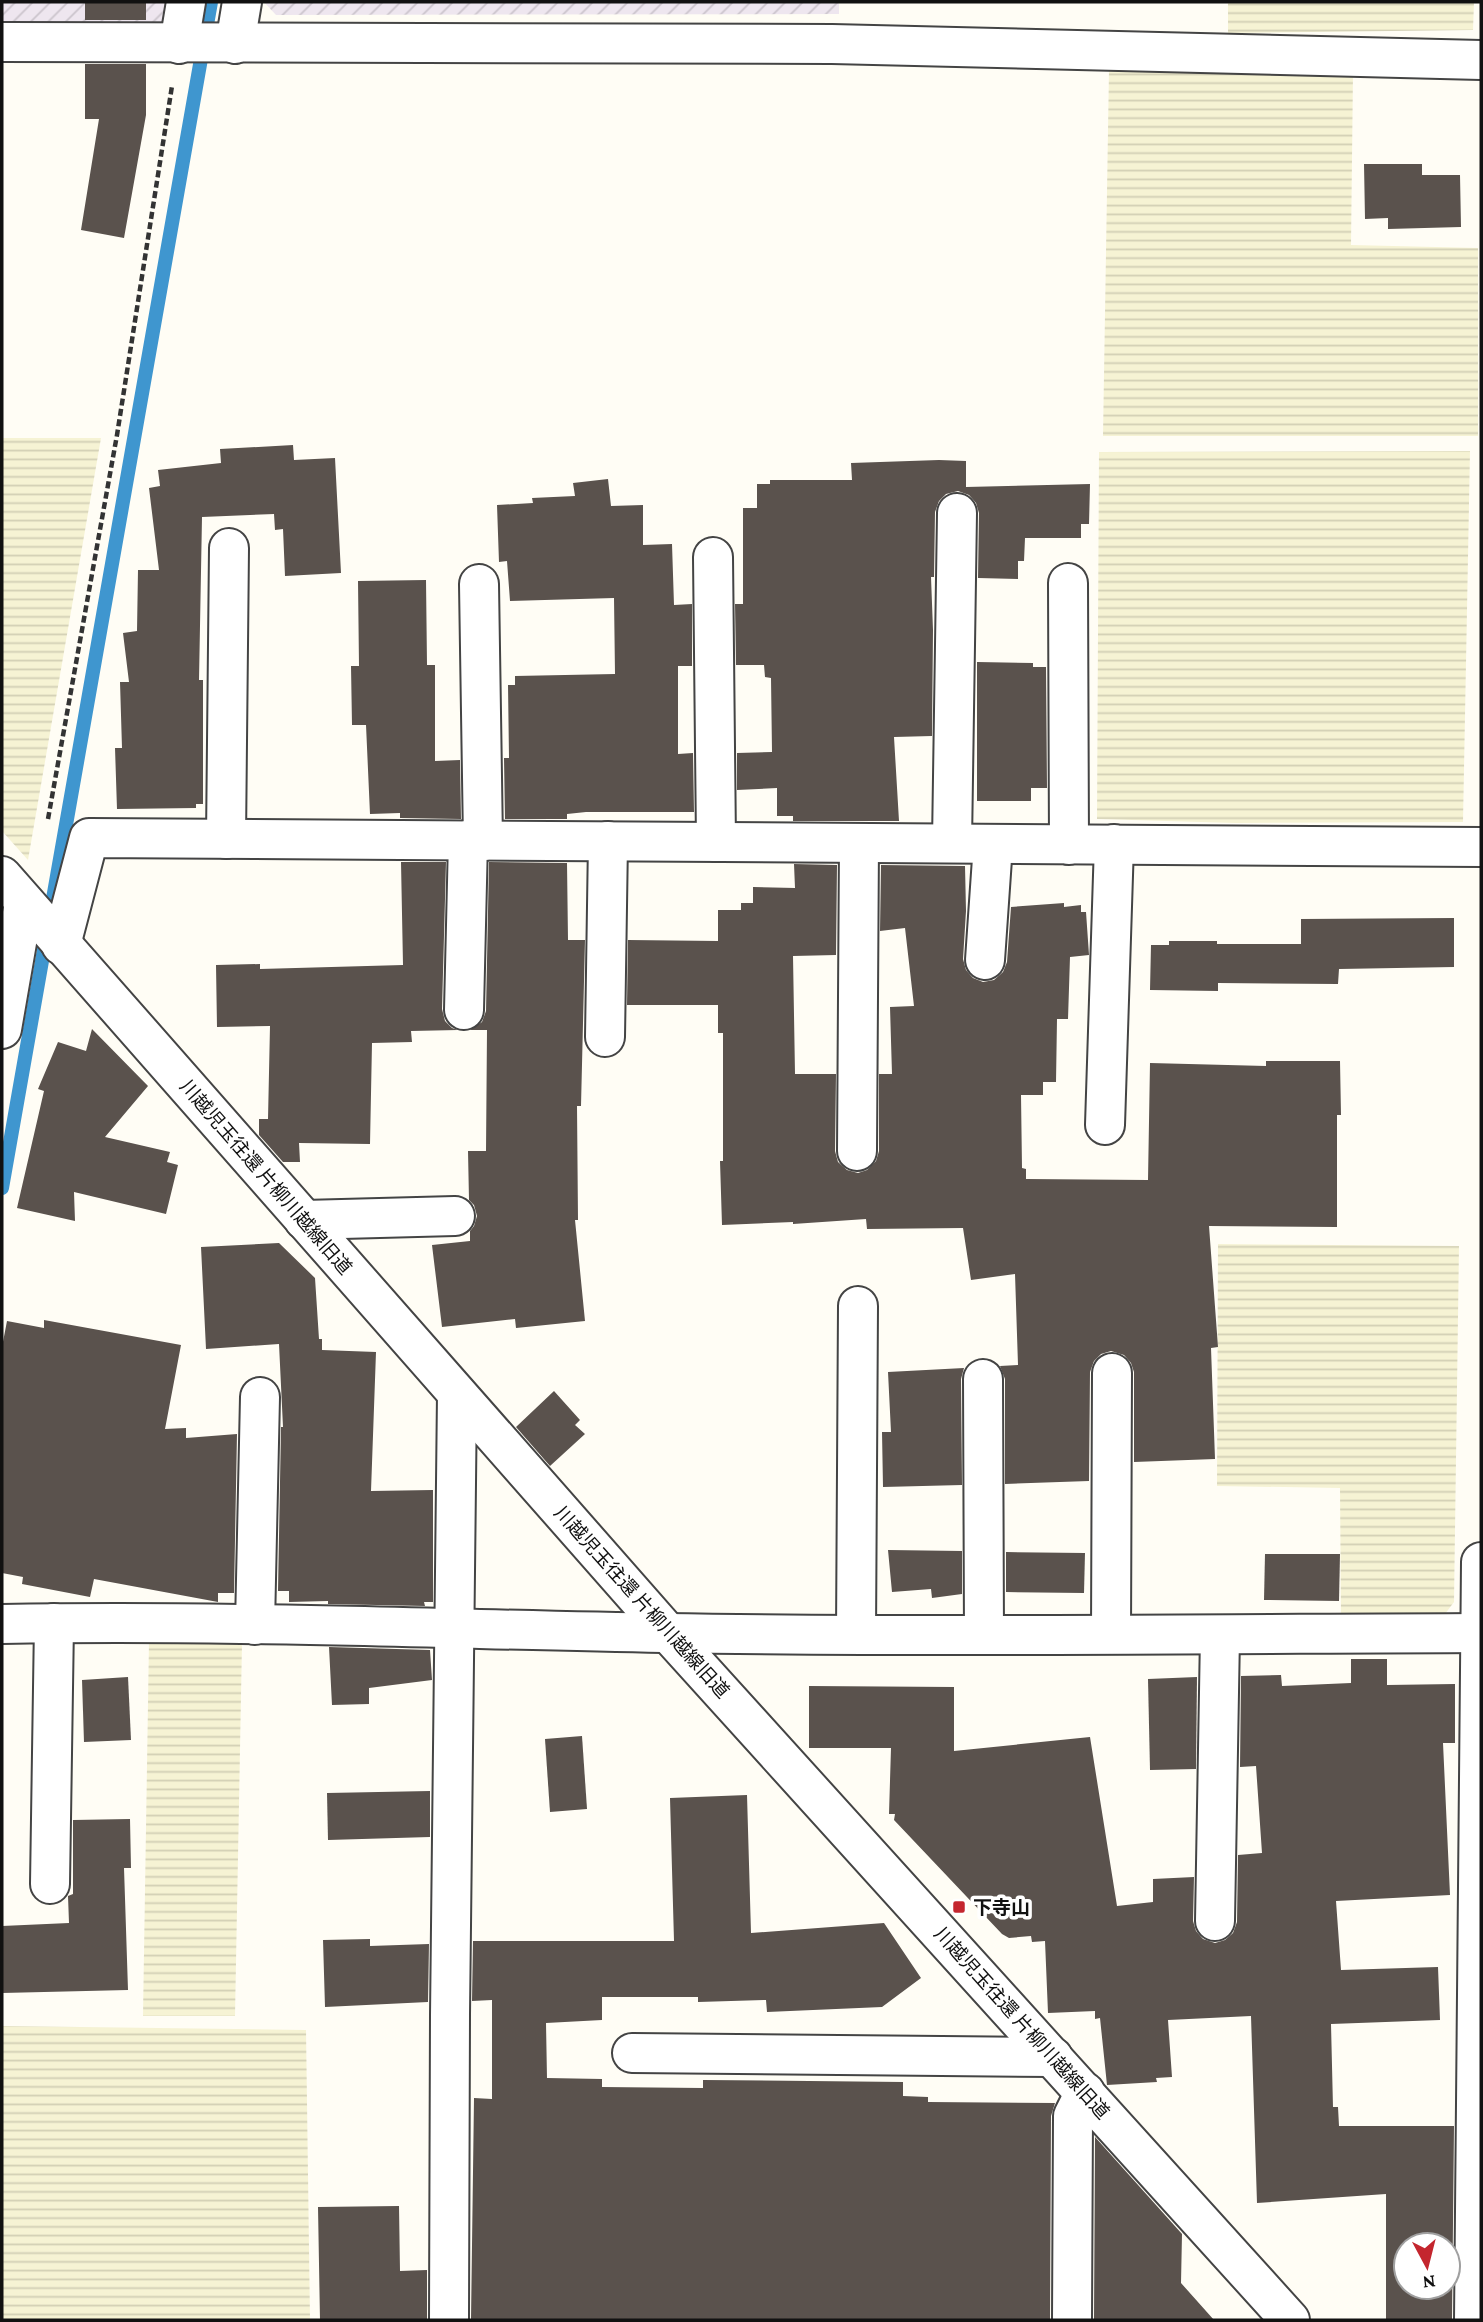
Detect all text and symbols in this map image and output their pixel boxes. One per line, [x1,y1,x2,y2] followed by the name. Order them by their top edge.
[176,1076,356,1278] street label: 川越児玉往還 片柳川越線旧道
[550,1502,734,1702] street label: 川越児玉往還 片柳川越線旧道
[973,1897,1030,1918] place label: 下寺山
[951,1899,967,1915] marker: 下寺山
[930,1923,1114,2123] street label: 川越児玉往還 片柳川越線旧道
[1392,2231,1462,2301] north arrow
[1421,2271,1437,2294] text: N

